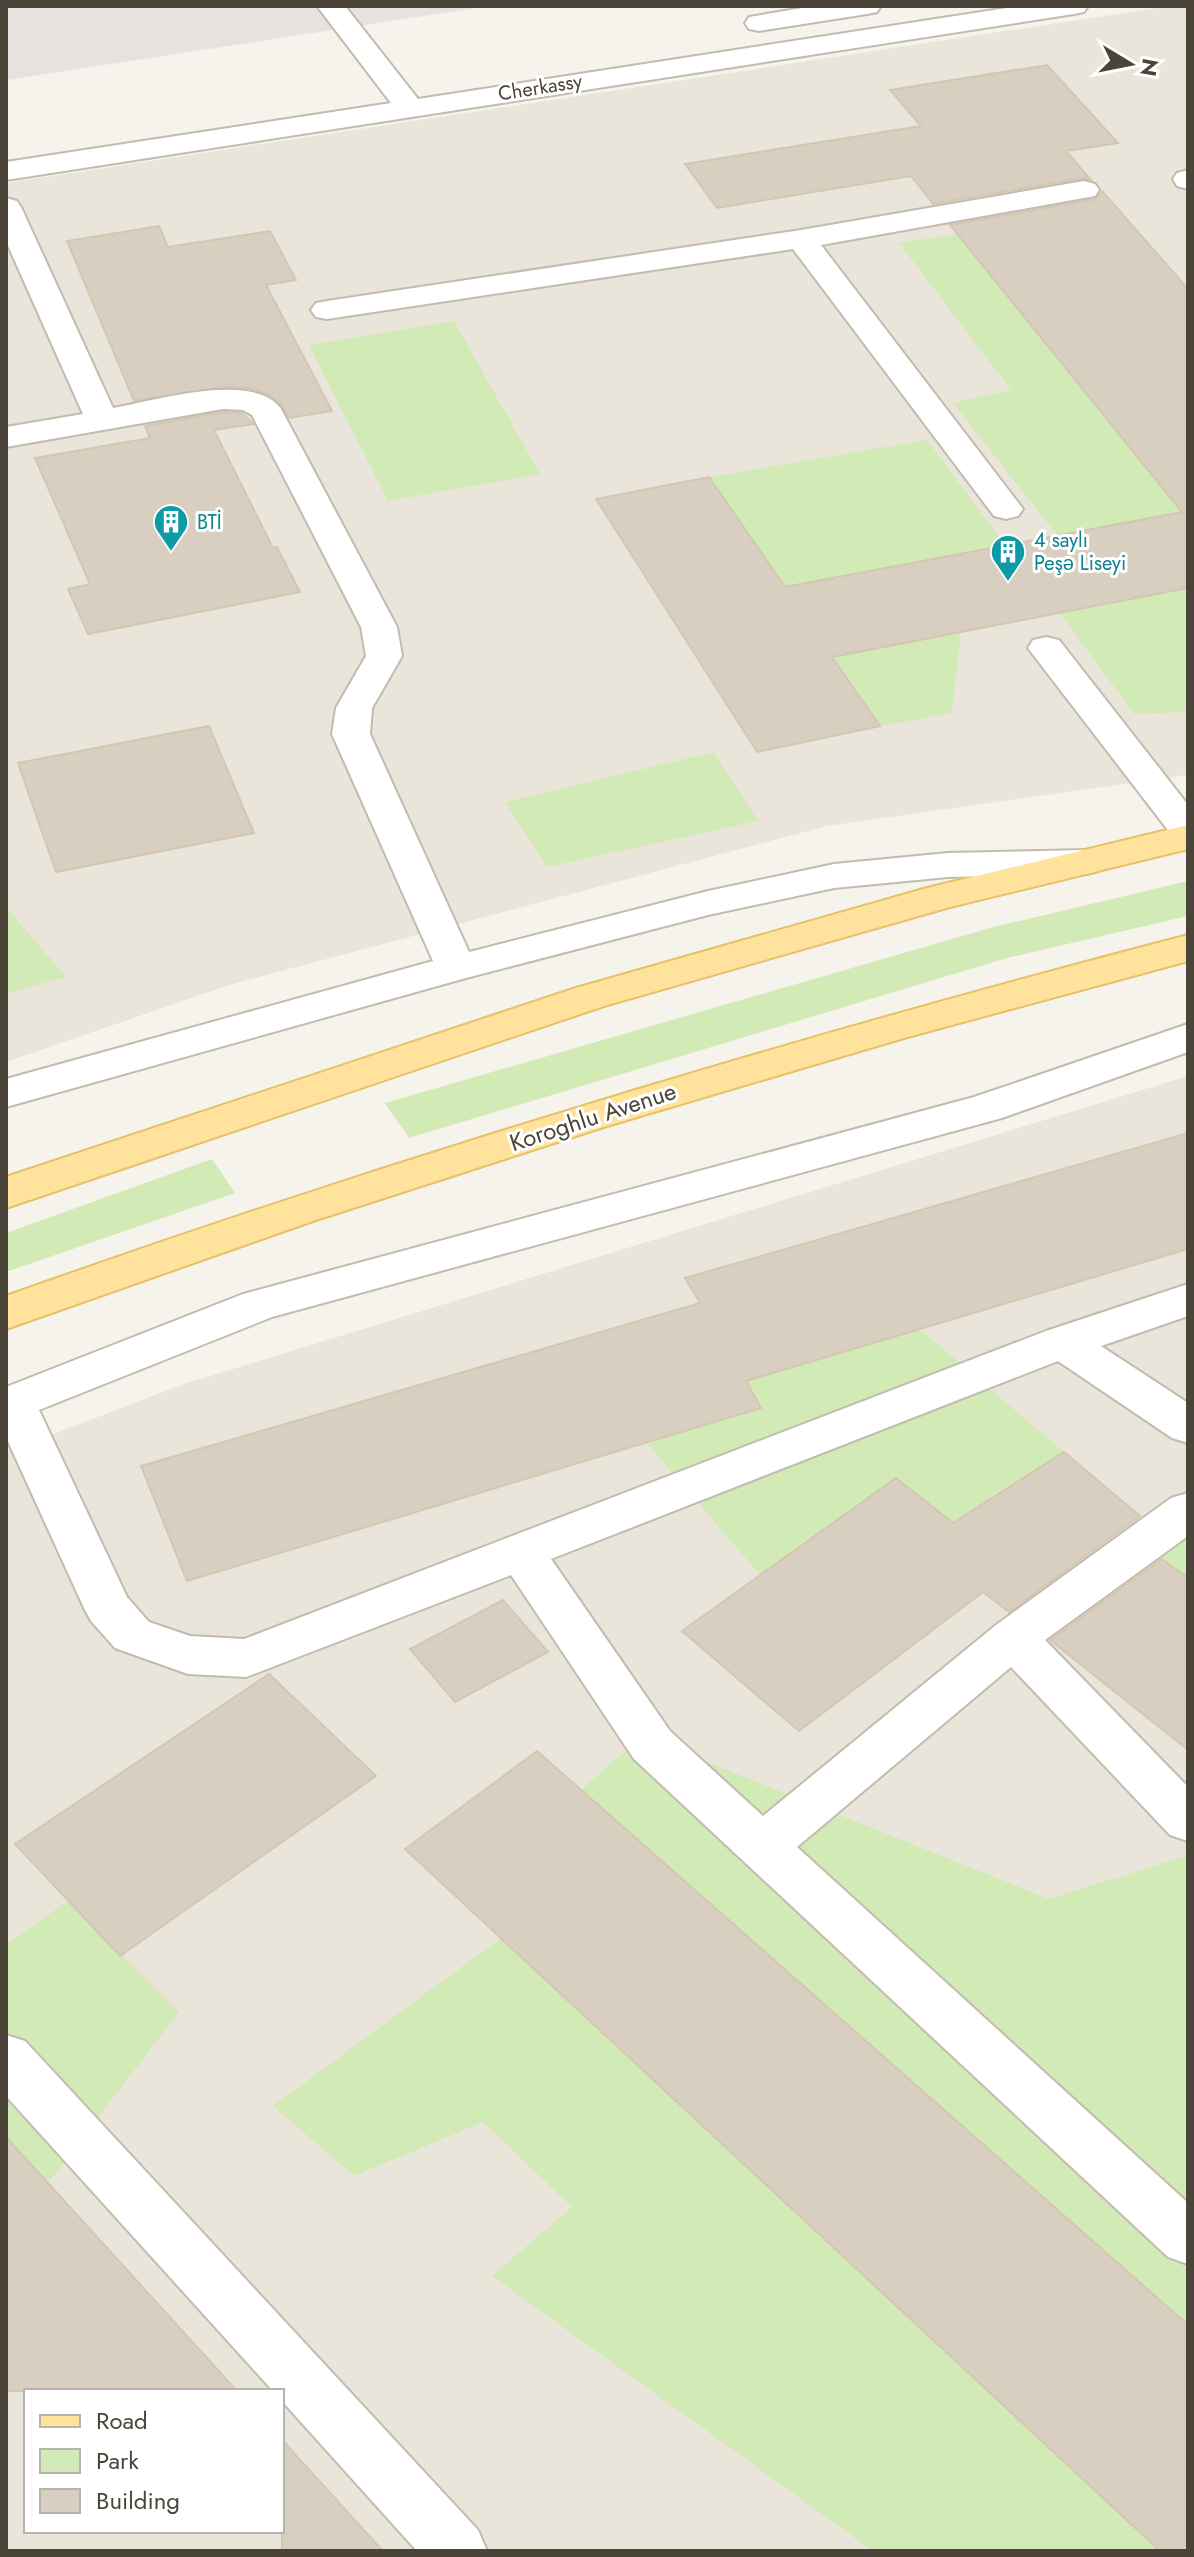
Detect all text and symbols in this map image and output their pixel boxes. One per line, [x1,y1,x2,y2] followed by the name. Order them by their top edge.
[1090,24,1170,104] north arrow
[1132,56,1167,79] text: N
[496,67,584,108] street label: Cherkassy
[152,503,190,553] building icon: BTİ
[197,508,222,537] place label: BTİ
[1034,526,1126,578] place label: 4 saylı Peşə Liseyi
[989,533,1027,583] building icon: 4 saylı Peşə Liseyi
[505,1073,681,1160] street label: Koroghlu Avenue
[24,2389,284,2533] legend
[96,2403,148,2438] text: Road
[96,2443,139,2478] text: Park
[96,2483,180,2518] text: Building

